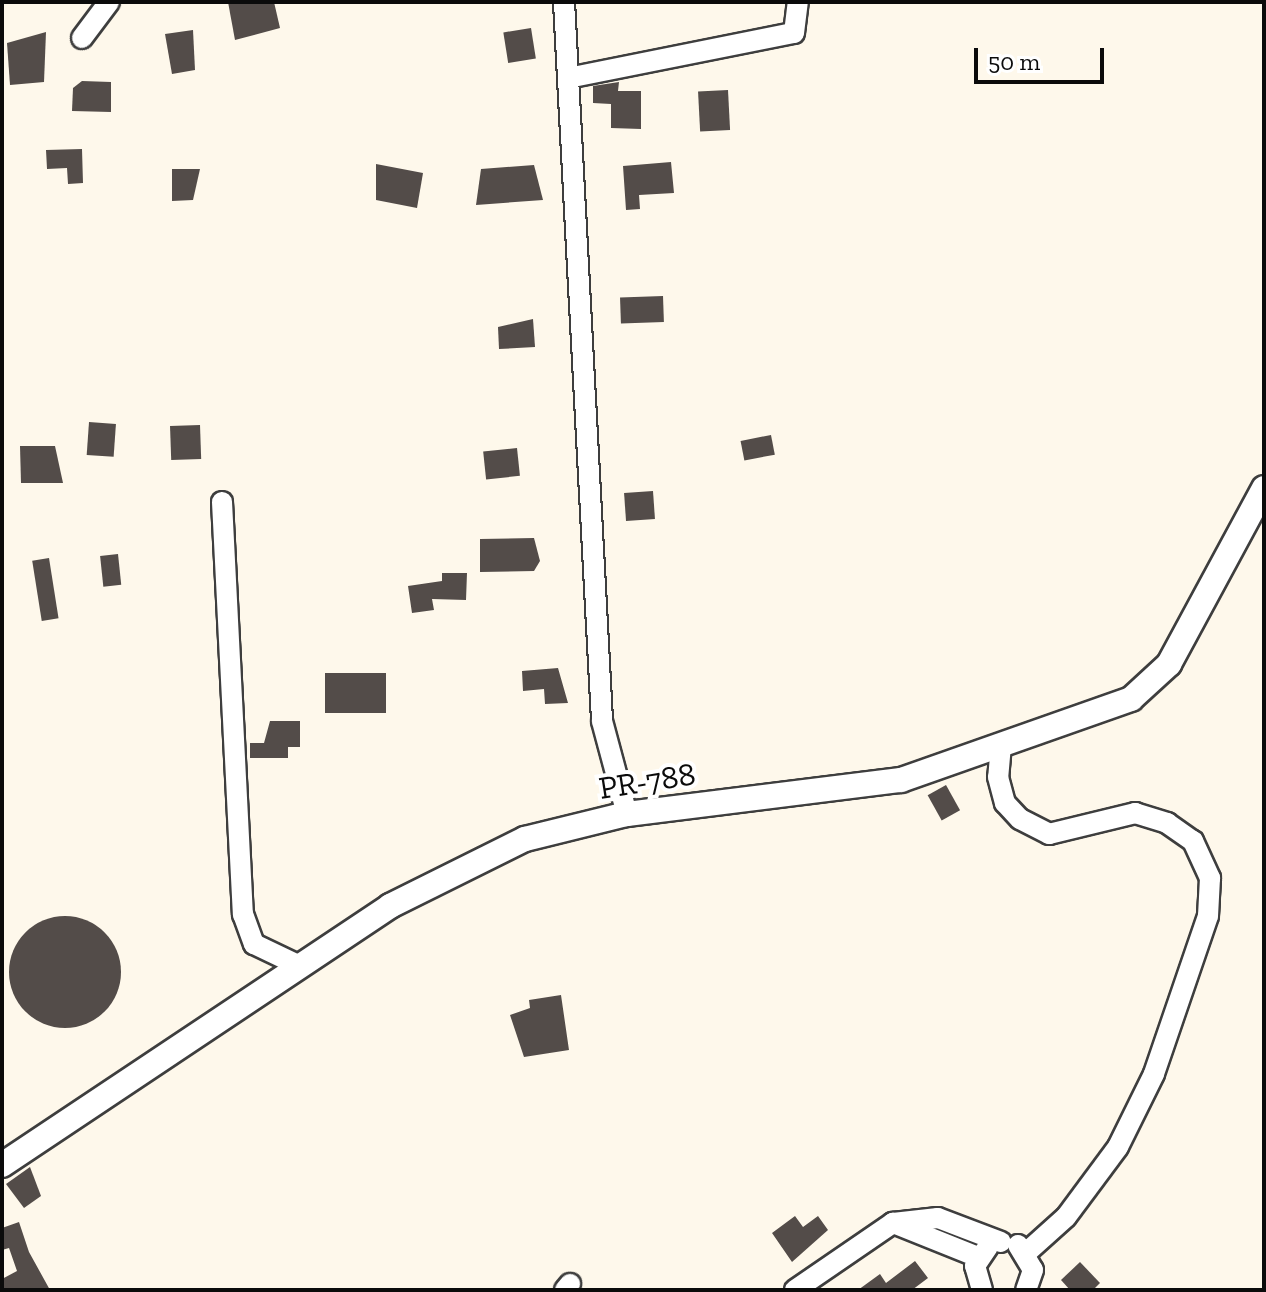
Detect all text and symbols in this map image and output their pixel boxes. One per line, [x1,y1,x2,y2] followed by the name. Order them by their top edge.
[978,32,1108,82] scale bar
[988,47,1040,76] text: 50 m
[596,754,698,808] street label: PR-788

